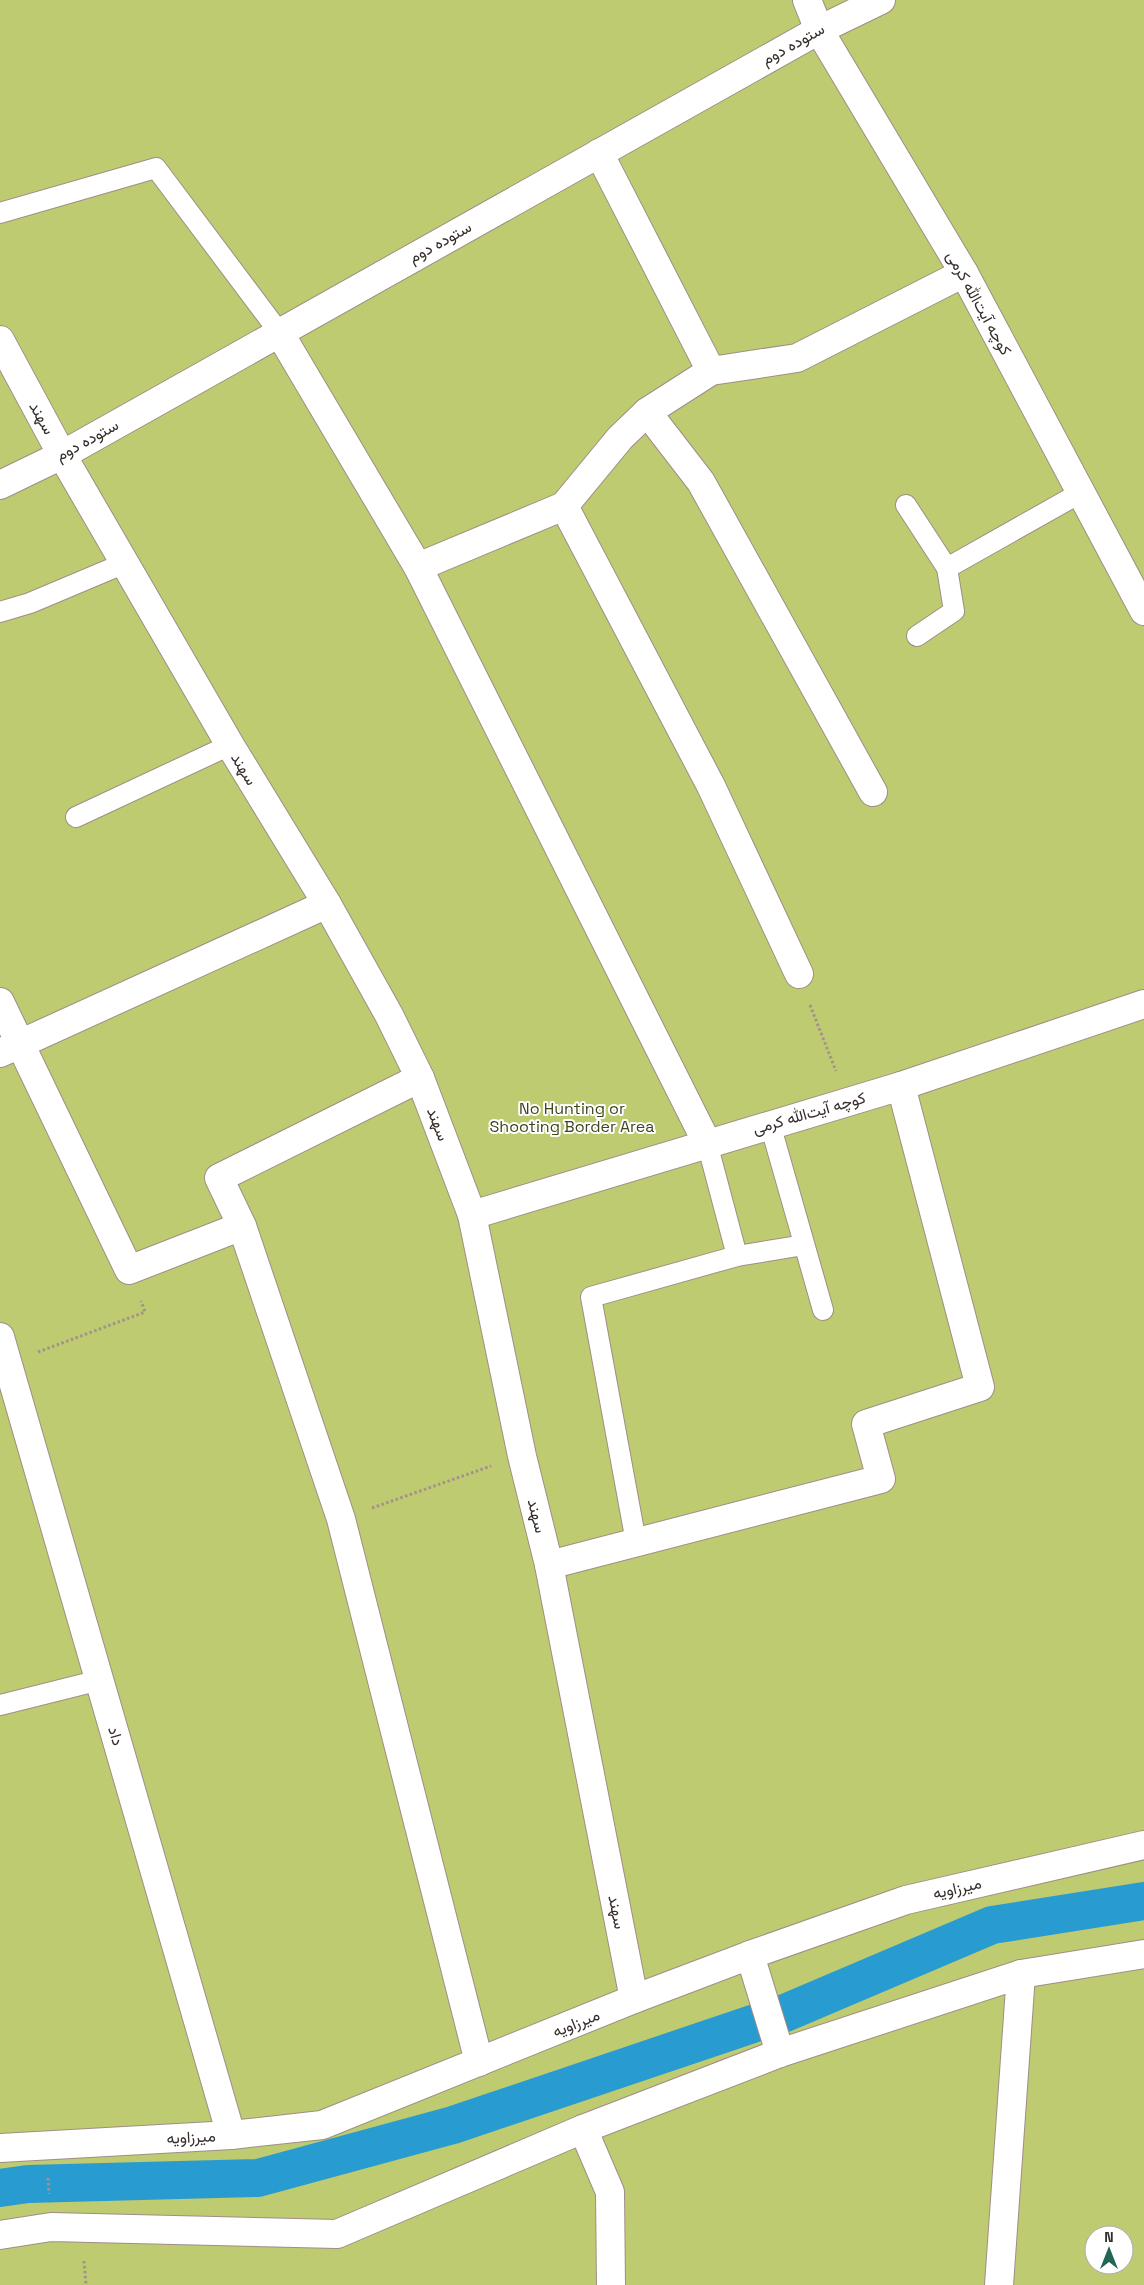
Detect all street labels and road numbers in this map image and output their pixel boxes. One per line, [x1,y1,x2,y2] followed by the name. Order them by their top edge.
[758,18,828,70] street label: ستوده دوم
[405,216,475,268] street label: ستوده دوم
[941,247,1016,359] street label: کوچه آیت‌الله کرمی
[24,398,60,438] street label: سهند
[52,414,122,466] street label: ستوده دوم
[226,749,262,789] street label: سهند
[750,1087,868,1140] street label: کوچه آیت‌الله کرمی
[422,1104,454,1144] street label: سهند
[523,1497,551,1535] street label: سهند
[103,1724,129,1748] street label: داد
[931,1872,983,1904] street label: میرزاویه
[603,1893,631,1931] street label: سهند
[549,2004,603,2042] street label: میرزاویه
[166,2125,216,2149] street label: میرزاویه

